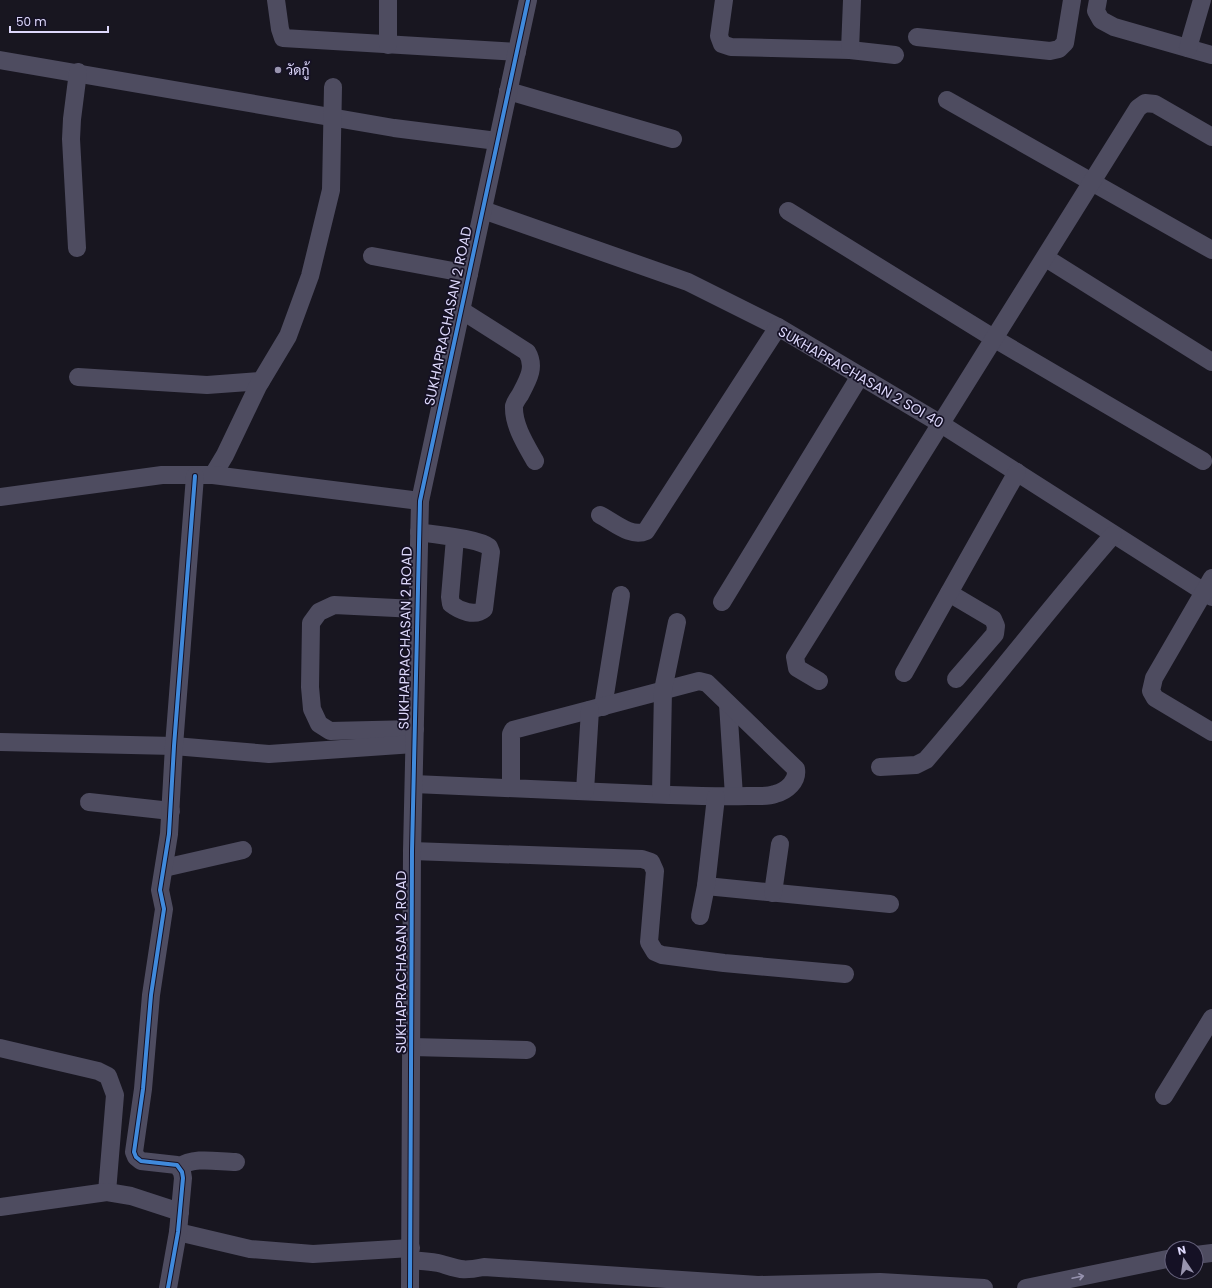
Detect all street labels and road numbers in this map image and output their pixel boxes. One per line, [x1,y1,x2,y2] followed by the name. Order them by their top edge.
[419,224,477,408] street label: SUKHAPRACHASAN 2 ROAD
[775,321,947,433] street label: SUKHAPRACHASAN 2 SOI 40
[393,546,417,730] street label: SUKHAPRACHASAN 2 ROAD
[391,870,411,1054] street label: SUKHAPRACHASAN 2 ROAD

